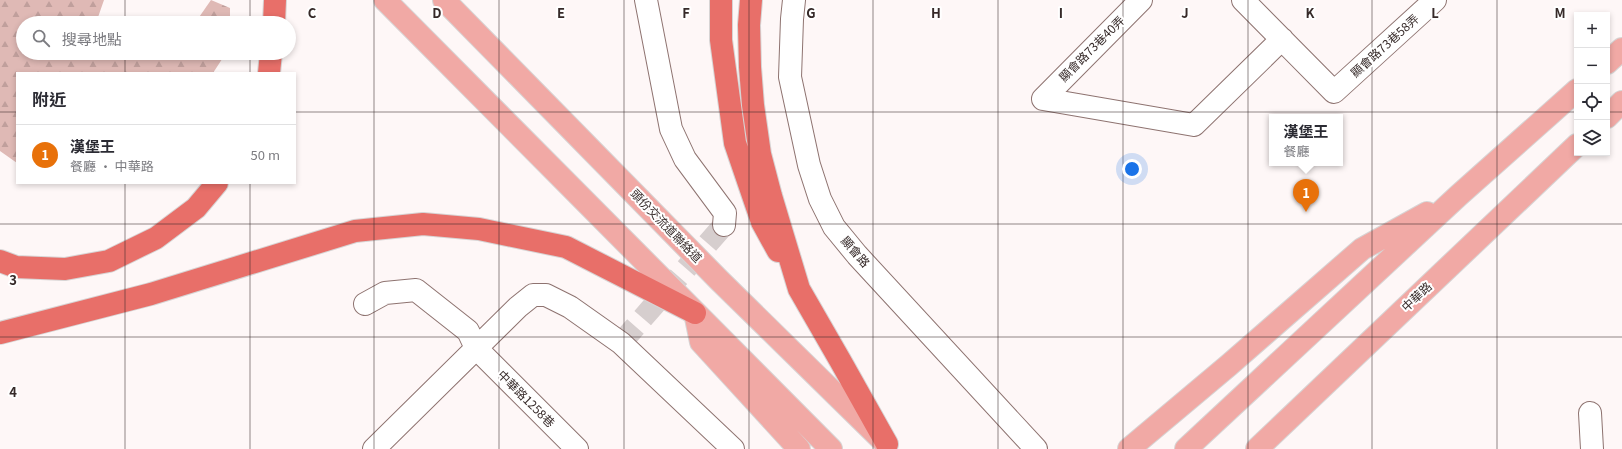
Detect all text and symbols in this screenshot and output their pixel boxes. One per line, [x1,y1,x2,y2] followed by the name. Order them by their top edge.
[308,3,317,22] text: C
[432,3,442,22] text: D
[557,3,565,22] text: E
[682,3,690,22] text: F
[806,3,816,22] text: G
[931,3,941,22] text: H
[1059,3,1063,22] text: I
[1181,3,1189,22] text: J
[1306,3,1315,22] text: K
[1431,3,1439,22] text: L
[1554,3,1566,22] text: M
[1346,10,1422,80] street label: 顯會路73巷58弄
[1054,11,1128,85] street label: 顯會路73巷40弄
[1574,12,1610,156] map controls
[1574,12,1610,48] button: +
[16,16,296,60] search box
[30,27,52,49] icon: search
[62,28,122,49] text: 搜尋地點
[1574,48,1610,84] button: −
[1574,84,1610,120] button: locate
[32,86,66,111] text: 附近
[1269,114,1343,166] popup
[1283,120,1329,141] text: 漢堡王
[1574,120,1610,156] button: layers
[70,135,115,156] text: 漢堡王
[1283,141,1310,160] text: 餐廳
[41,145,49,164] text: 1
[251,145,280,164] text: 50 m
[70,156,154,175] text: 餐廳 · 中華路
[1122,159,1142,179] your location
[1293,179,1319,212] pin: 1
[628,185,707,265] street label: 頭份交流道聯絡道
[838,232,874,270] street label: 顯會路
[9,270,17,289] text: 3
[1397,277,1435,314] street label: 中華路
[495,366,559,430] street label: 中華路1258巷
[9,382,17,401] text: 4

